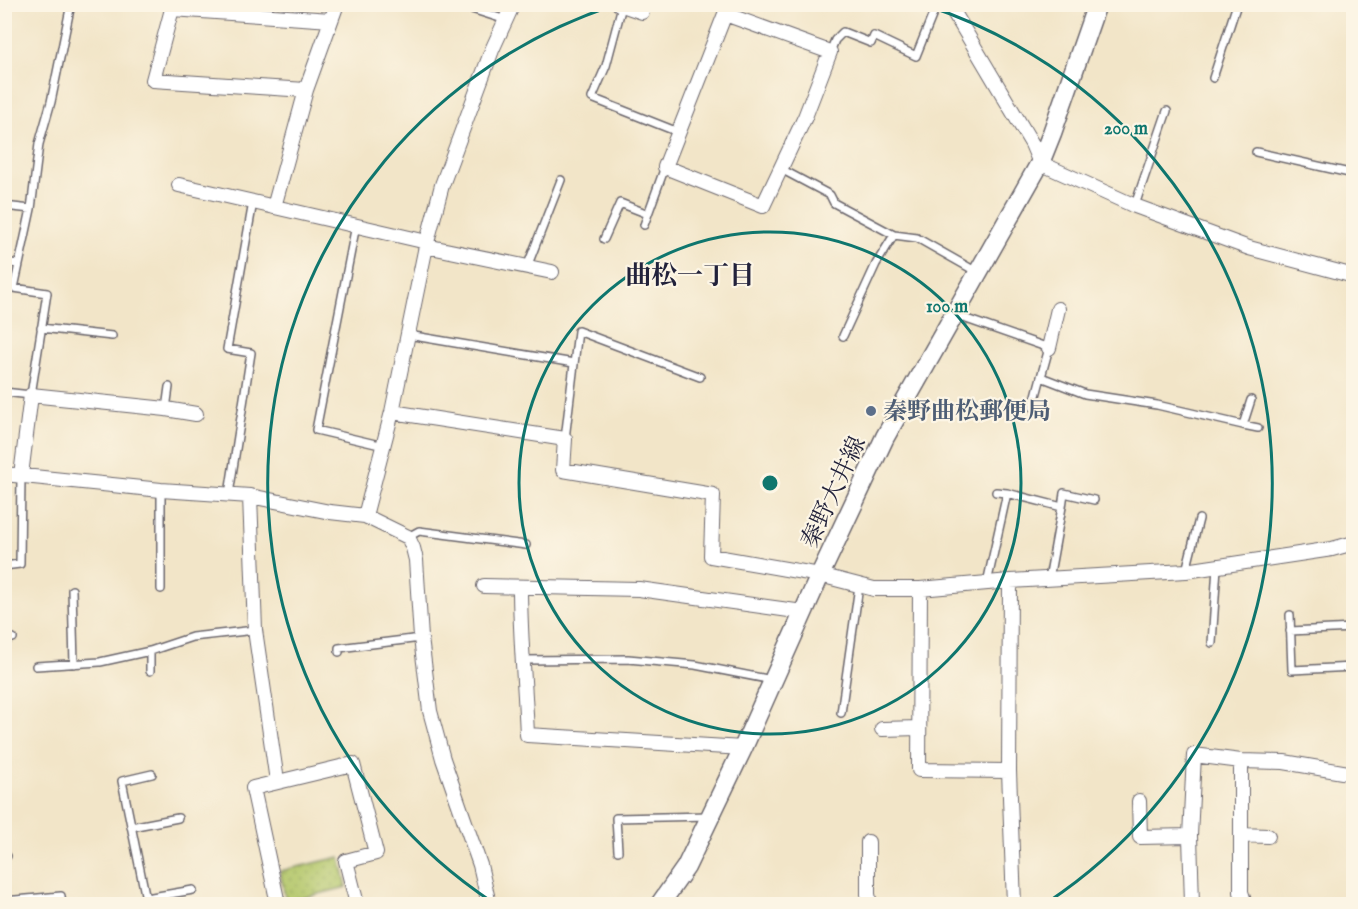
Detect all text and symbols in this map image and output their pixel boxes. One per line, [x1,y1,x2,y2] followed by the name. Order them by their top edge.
[1104,118,1148,141] text: 200 m
[625,260,755,293] district label: 曲松一丁目
[926,296,968,319] text: 100 m
[883,397,1051,428] place label: 秦野曲松郵便局
[864,404,878,418] marker: 秦野曲松郵便局
[795,432,874,554] street label: 秦野大井線
[760,473,780,493] centre of rings

